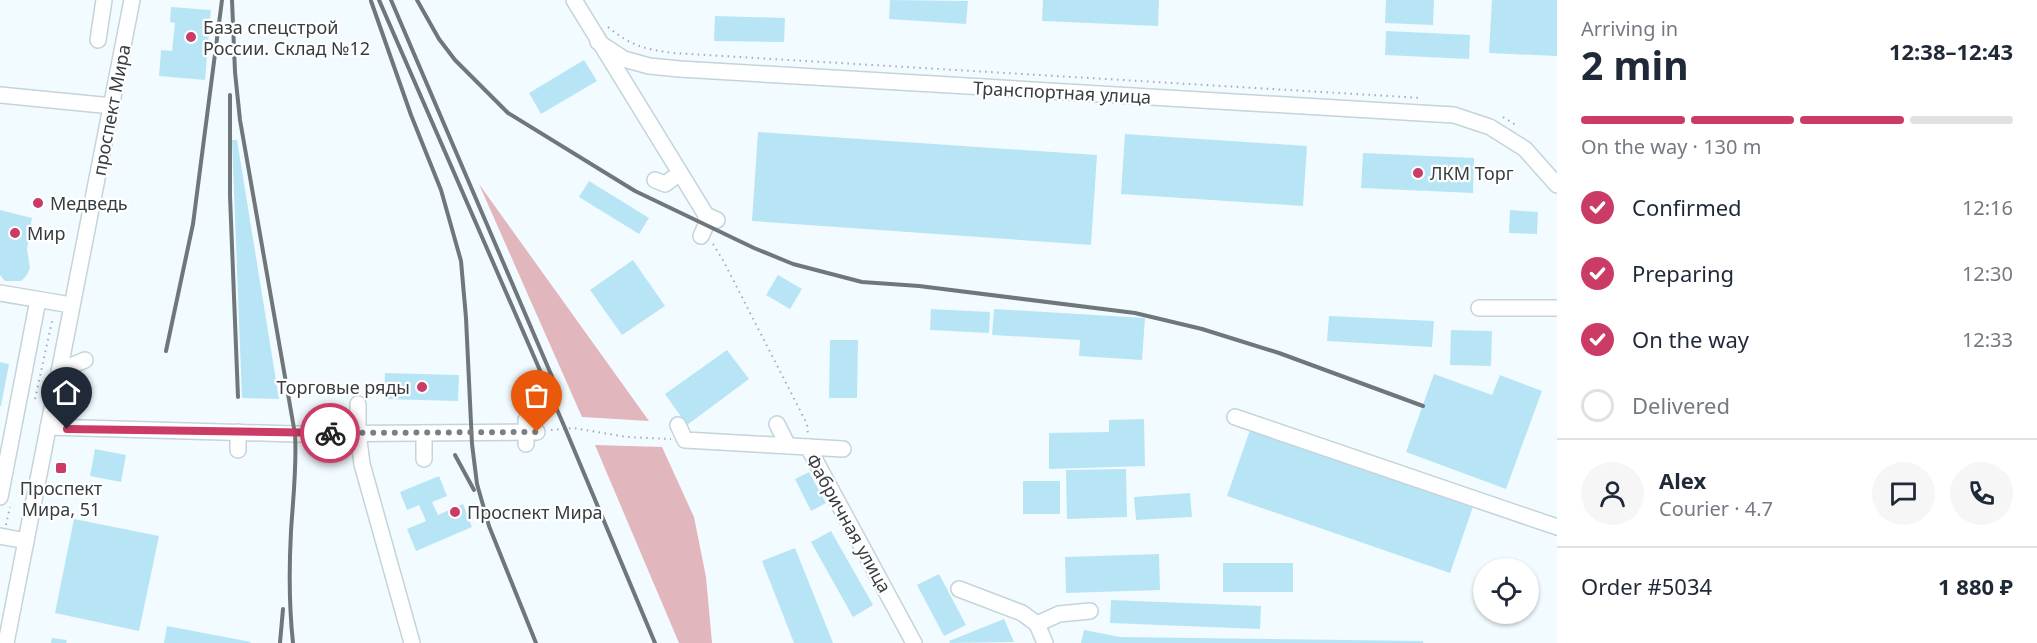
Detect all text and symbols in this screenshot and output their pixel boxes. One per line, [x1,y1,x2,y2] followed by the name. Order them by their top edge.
[203,15,370,60] place label: База спецстрой России. Склад №12
[1581,15,1678,42] text: Arriving in
[184,30,198,44] marker: База спецстрой России. Склад №12
[1889,36,2013,66] text: 12:38–12:43
[1581,38,1688,91] text: 2 min
[87,42,135,178] street label: проспект Мира
[972,75,1152,109] street label: Транспортная улица
[1581,133,1761,160] text: On the way · 130 m
[1430,161,1514,185] place label: ЛКМ Торг
[1411,166,1425,180] marker: ЛКМ Торг
[50,191,128,215] place label: Медведь
[1581,191,1614,224] icon: check
[1632,192,1742,222] text: Confirmed
[1962,194,2013,221] text: 12:16
[31,196,45,210] marker: Медведь
[27,221,66,245] place label: Мир
[8,226,22,240] marker: Мир
[1581,257,1614,290] icon: check
[1632,258,1734,288] text: Preparing
[1962,260,2013,287] text: 12:30
[1581,323,1614,356] icon: check
[1632,324,1749,354] text: On the way
[1962,326,2013,353] text: 12:33
[41,367,92,429] pin
[511,370,562,432] pin
[277,375,410,399] place label: Торговые ряды
[50,376,83,409] icon: home
[520,379,553,412] icon: bag
[415,380,429,394] marker: Торговые ряды
[1632,390,1730,420] text: Delivered
[300,403,360,463] courier
[314,417,347,450] icon: bike
[801,449,897,597] street label: Фабричная улица
[54,461,68,475] marker: Проспект Мира, 51
[1581,462,1644,525] button: person
[1872,462,1935,525] button: chat
[1950,462,2013,525] button: phone
[1659,465,1706,495] text: Alex
[20,476,103,521] place label: Проспект Мира, 51
[1659,495,1773,522] text: Courier · 4.7
[467,500,603,524] place label: Проспект Мира
[448,505,462,519] marker: Проспект Мира
[1473,558,1539,624] map controls
[1473,558,1539,624] button: locate
[1581,571,1712,601] text: Order #5034
[1938,571,2013,601] text: 1 880 ₽

